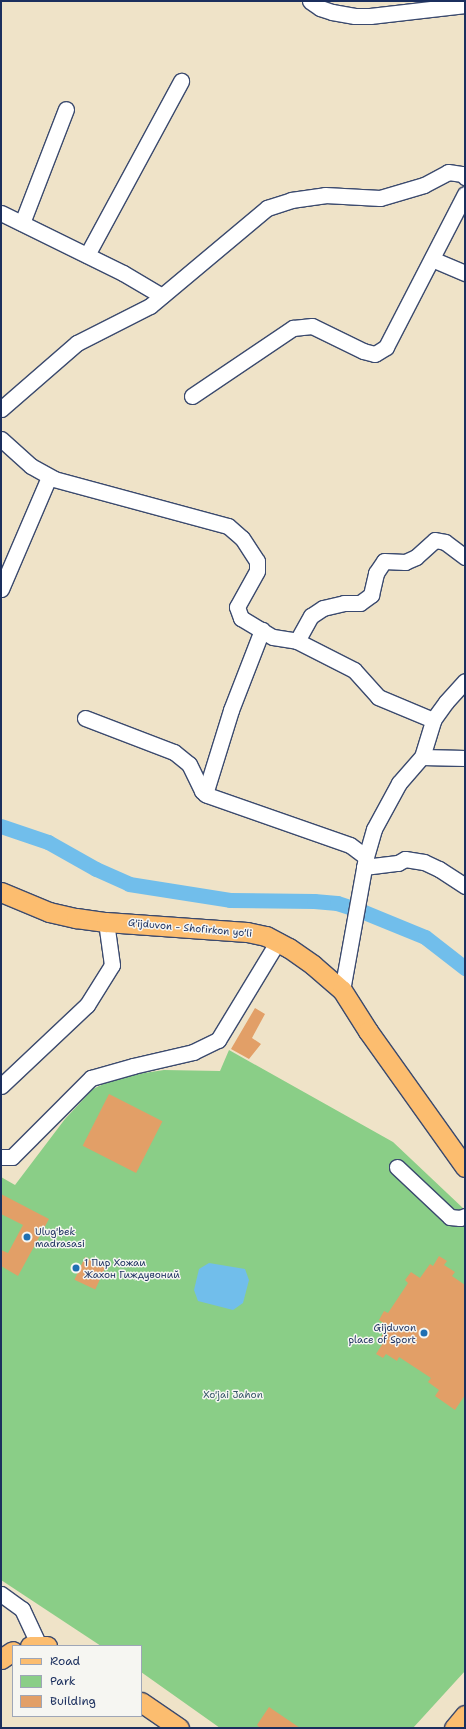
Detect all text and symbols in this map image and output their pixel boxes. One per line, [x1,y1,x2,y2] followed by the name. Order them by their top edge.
[127,917,253,939] street label: G'ijduvon - Shofirkon yo'li
[35,1225,85,1248] place label: Ulug'bek madrasasi
[22,1232,32,1242] marker: Ulug'bek madrasasi
[84,1256,180,1280] place label: 1 Пир Хожаи Жахон Гиждувоний
[71,1263,81,1273] marker: 1 Пир Хожаи Жахон Гиждувоний
[349,1321,416,1344] place label: Gijduvon place of Sport
[419,1328,429,1338] marker: Gijduvon place of Sport
[203,1389,263,1401] park label: Xo'jai Jahon
[12,1645,142,1717] legend
[50,1653,80,1669] text: Road
[50,1673,76,1689] text: Park
[50,1693,96,1709] text: Building

